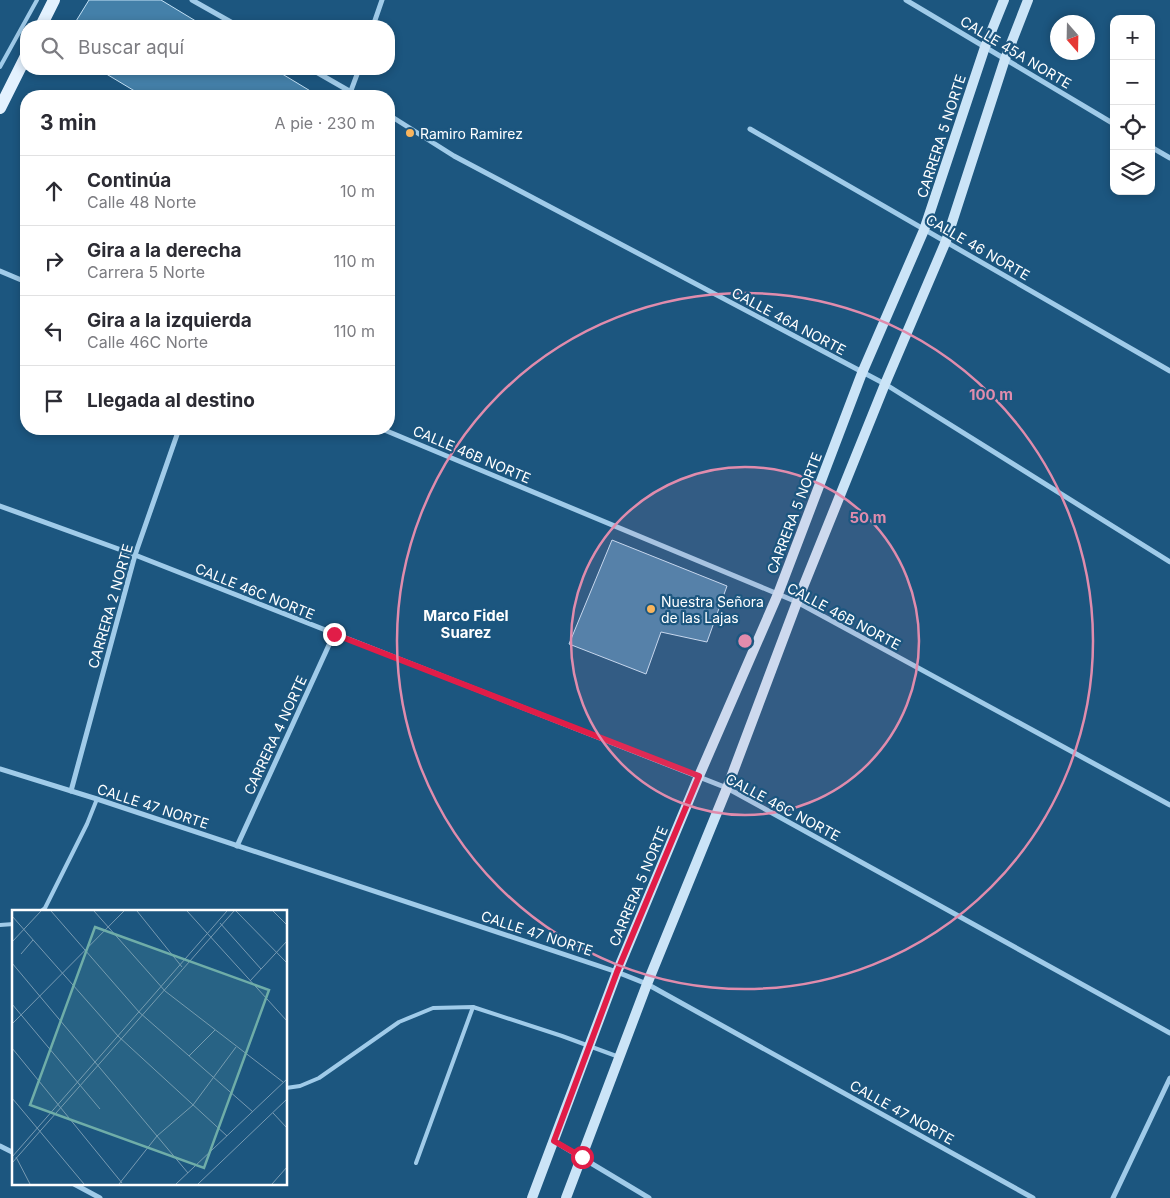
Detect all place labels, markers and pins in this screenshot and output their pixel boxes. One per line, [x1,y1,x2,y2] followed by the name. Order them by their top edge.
[420,125,523,142] place label: Ramiro Ramirez
[404,127,416,139] marker: Ramiro Ramirez
[661,593,764,626] place label: Nuestra Señora de las Lajas
[645,603,657,615] marker: Nuestra Señora de las Lajas
[736,632,754,650] centre of rings

